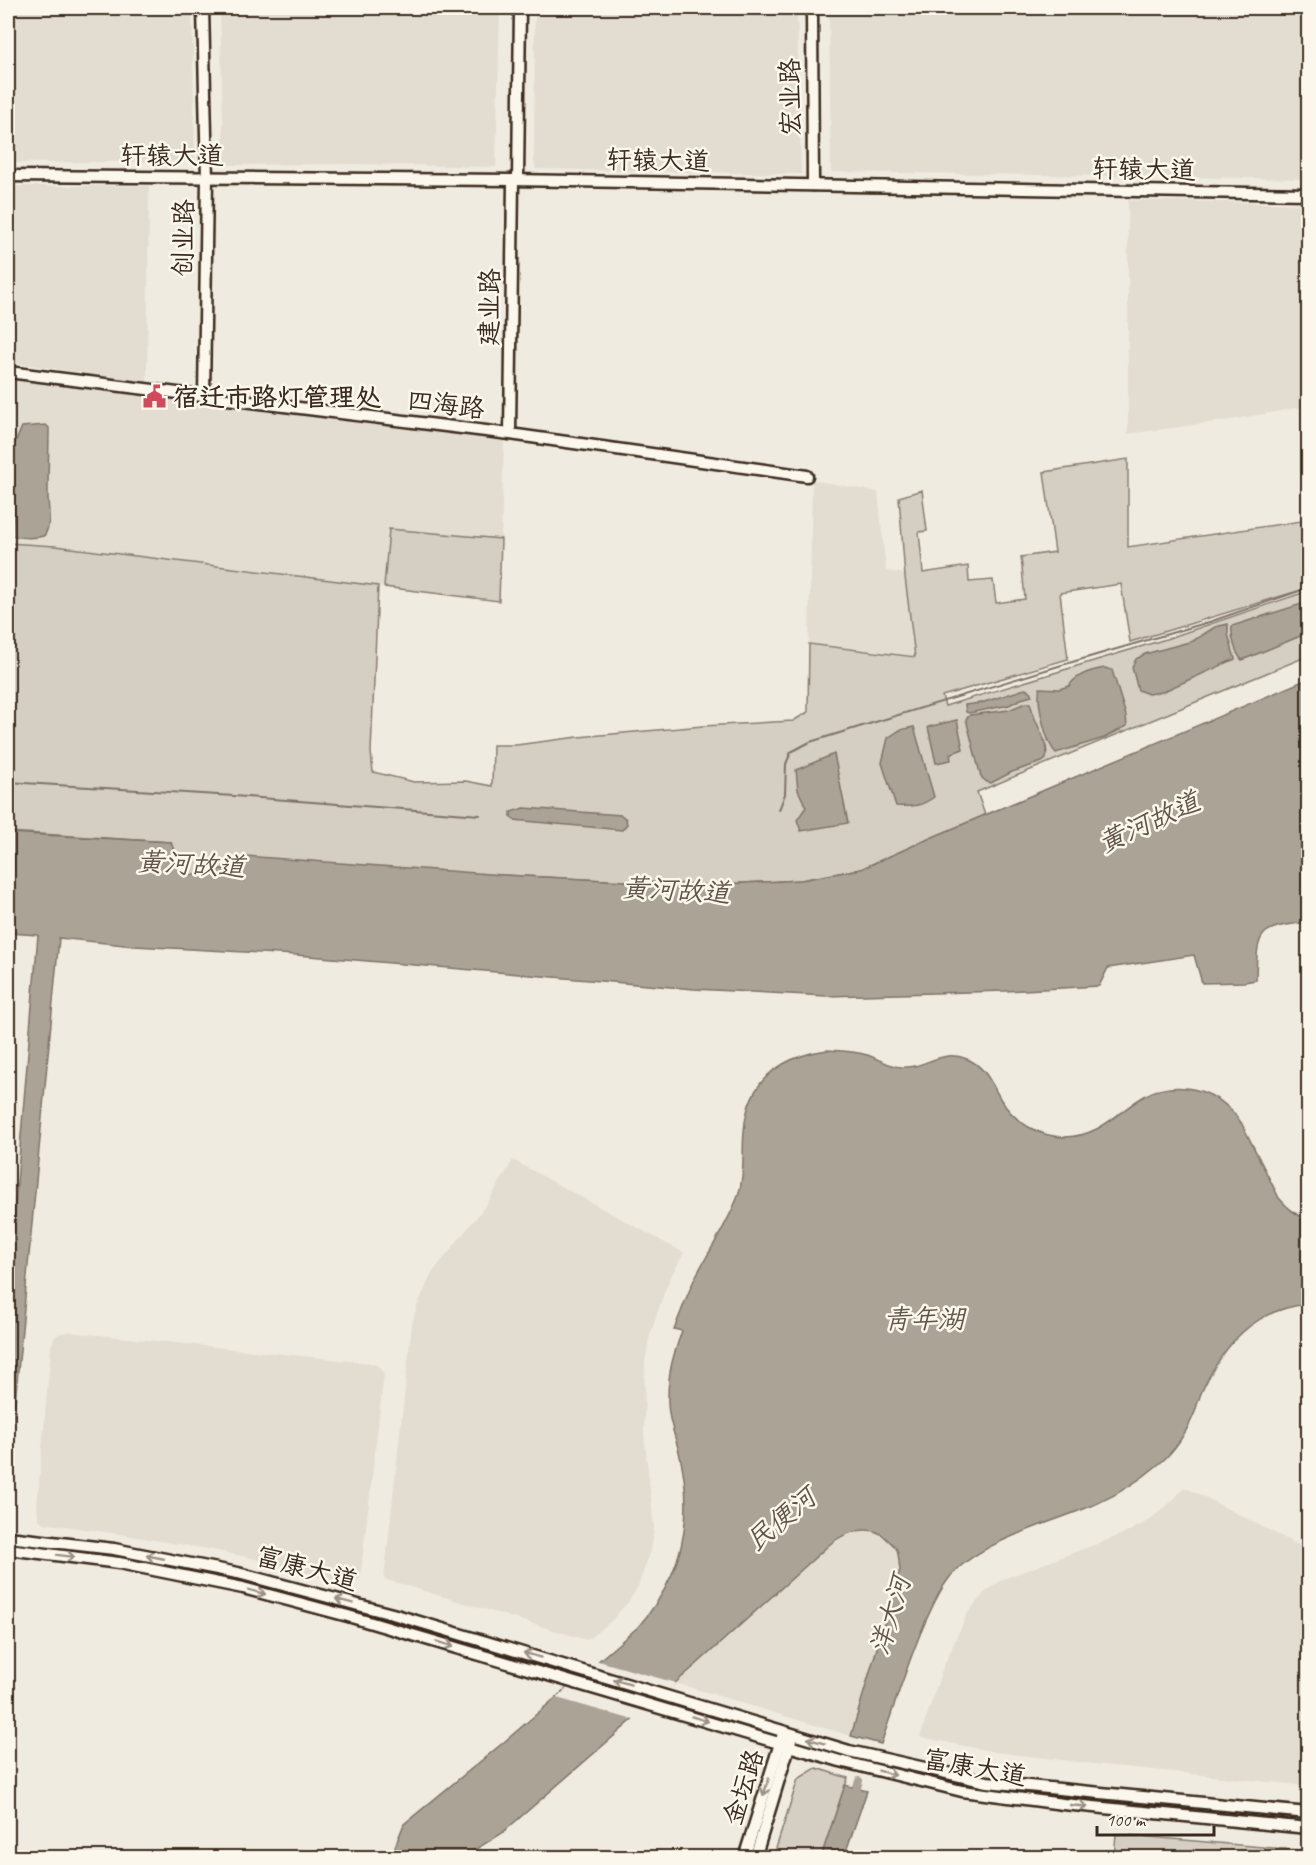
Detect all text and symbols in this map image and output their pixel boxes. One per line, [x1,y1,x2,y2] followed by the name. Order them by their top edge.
[773,58,808,136] street label: 宏业路
[120,139,224,172] street label: 轩辕大道
[606,143,710,178] street label: 轩辕大道
[1092,152,1196,187] street label: 轩辕大道
[166,199,201,277] street label: 创业路
[472,268,507,346] street label: 建业路
[173,381,381,414] place label: 宿迁市路灯管理处
[405,383,487,426] street label: 四海路
[142,384,168,410] public building icon: 宿迁市路灯管理处
[1093,783,1207,860] water label: 黄河故道
[136,844,248,884] water label: 黄河故道
[621,870,733,910] water label: 黄河故道
[884,1302,967,1336] water label: 青年湖
[739,1477,826,1558] water label: 民便河
[252,1539,361,1598] street label: 富康大道
[55,1550,75,1561] one-way arrow
[145,1551,165,1562] one-way arrow
[862,1567,919,1659] water label: 洋大河
[247,1587,266,1598] one-way arrow
[335,1595,354,1606] one-way arrow
[435,1639,454,1650] one-way arrow
[523,1649,542,1660] one-way arrow
[613,1676,632,1687] one-way arrow
[690,1714,709,1725] one-way arrow
[807,1735,826,1746] one-way arrow
[921,1742,1029,1793] street label: 富康大道
[716,1745,771,1829] street label: 金坛路
[877,1768,896,1780] one-way arrow
[760,1777,771,1796] one-way arrow
[1097,1799,1214,1837] scale bar
[1069,1801,1088,1812] one-way arrow
[1106,1809,1147,1831] text: 100 m

